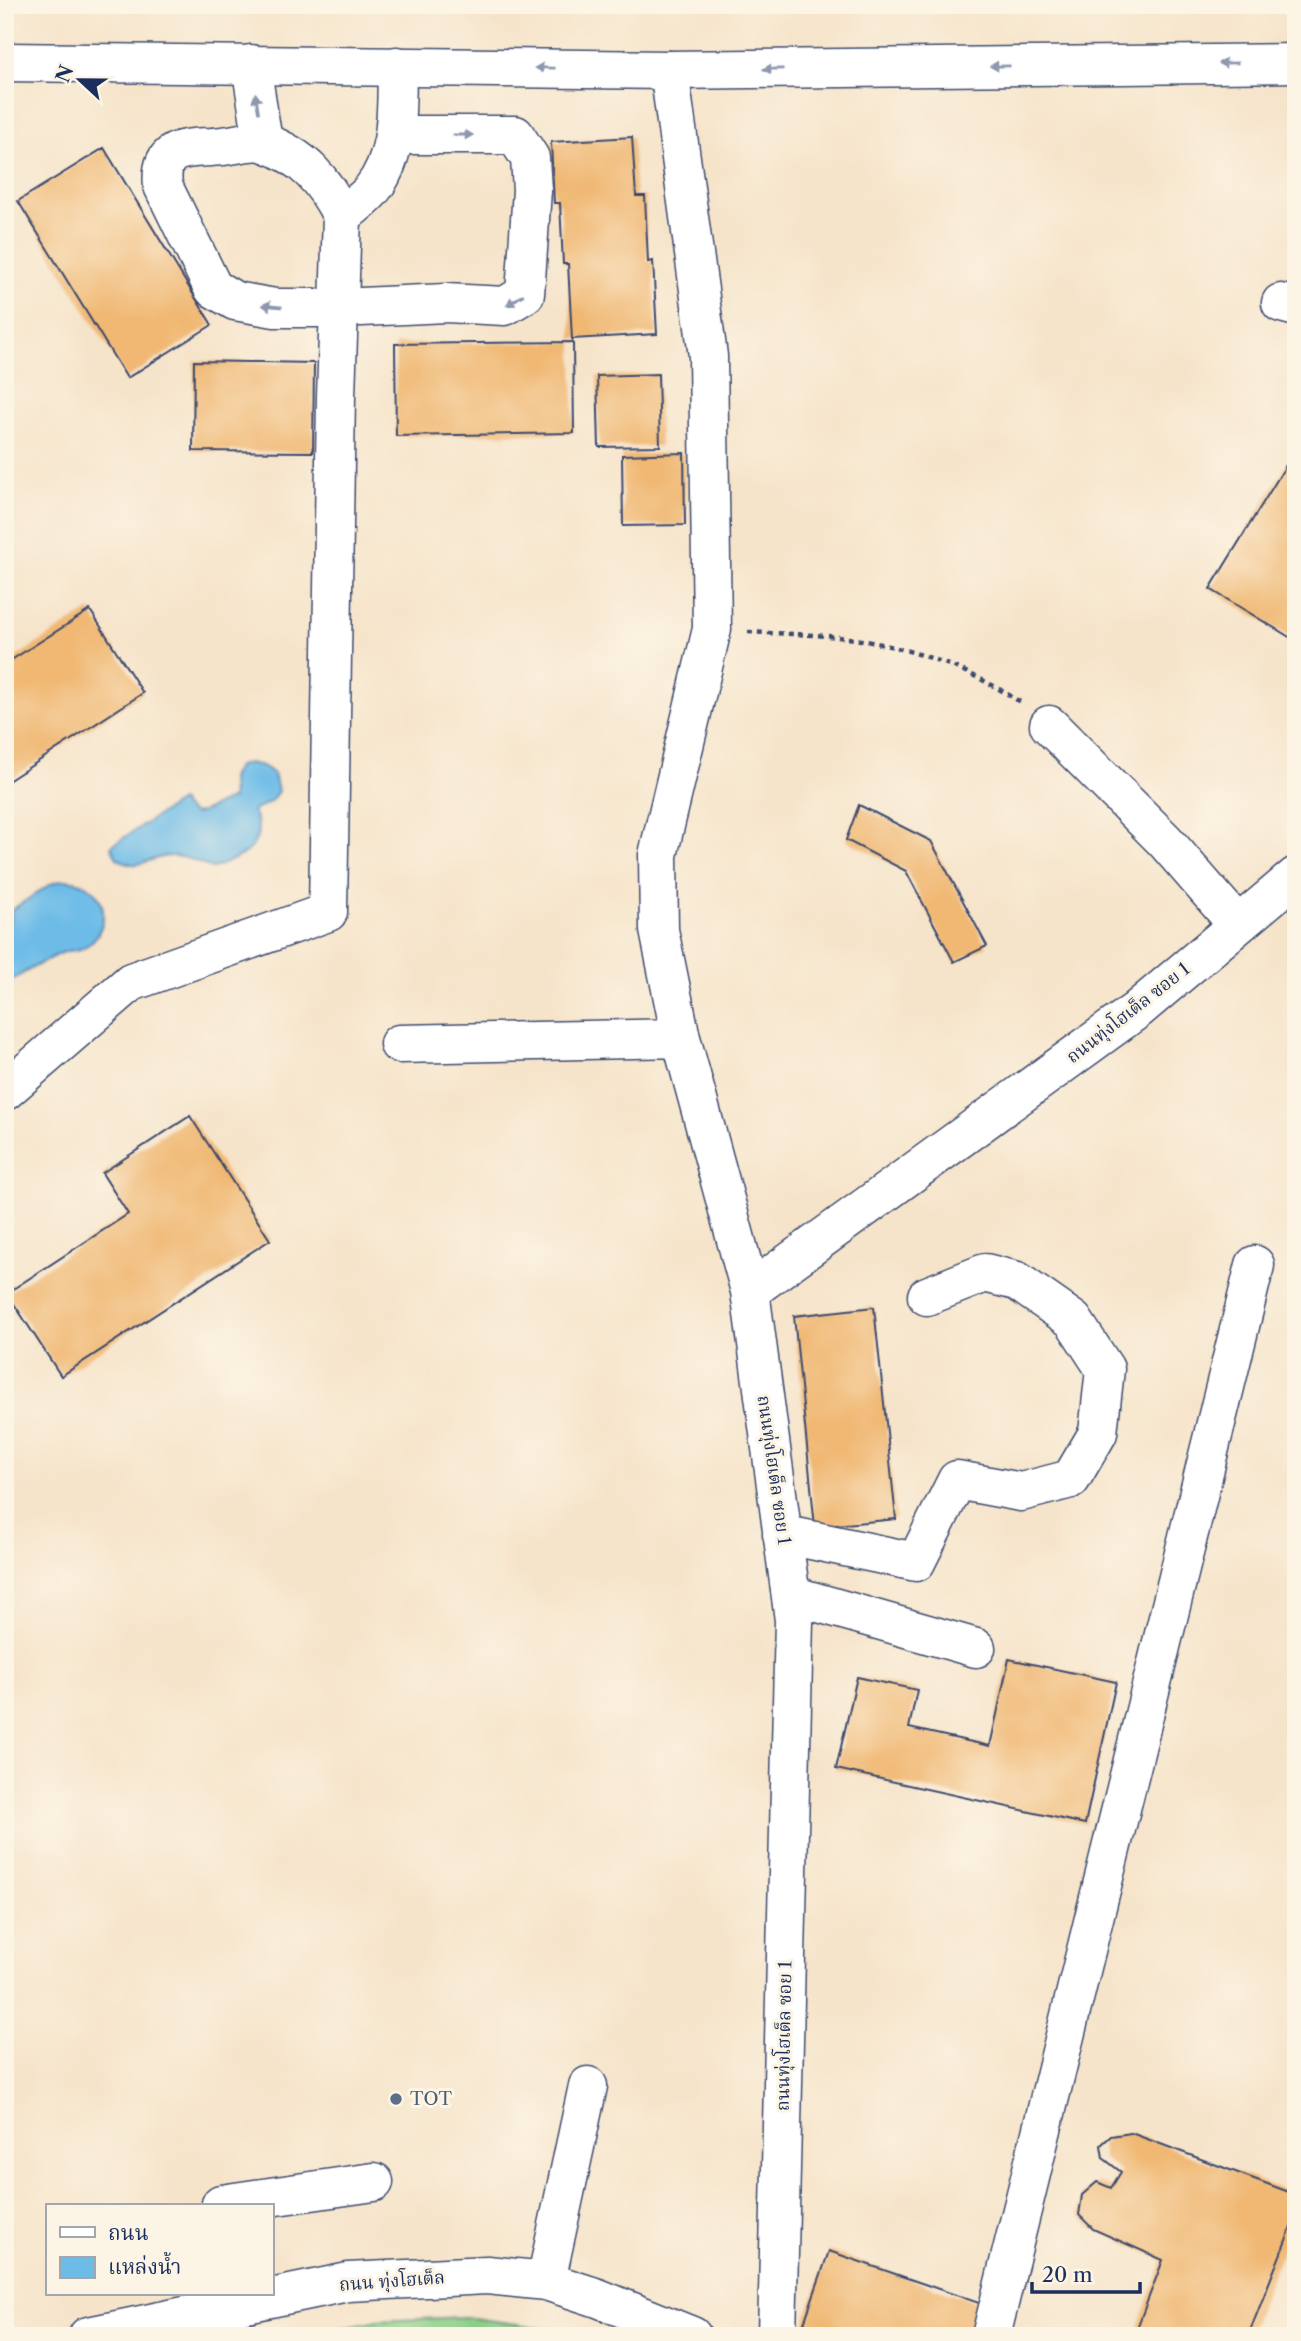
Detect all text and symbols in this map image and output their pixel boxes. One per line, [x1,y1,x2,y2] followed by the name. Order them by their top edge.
[46,46,116,116] north arrow
[1216,58,1238,69] one-way arrow
[989,60,1011,72] one-way arrow
[51,62,78,86] text: N
[534,62,556,74] one-way arrow
[761,63,783,75] one-way arrow
[251,92,262,114] one-way arrow
[452,129,474,141] one-way arrow
[505,293,525,306] one-way arrow
[261,301,283,312] one-way arrow
[1061,956,1195,1069] street label: ถนนทุ่งโฮเต็ล ซอย 1
[752,1394,797,1547] street label: ถนนทุ่งโฮเต็ล ซอย 1
[770,1960,797,2111] street label: ถนนทุ่งโฮเต็ล ซอย 1
[410,2088,452,2110] place label: TOT
[388,2091,404,2107] marker: TOT
[46,2204,273,2296] legend
[108,2220,149,2245] text: ถนน
[1032,2250,1140,2294] scale bar
[108,2251,181,2279] text: แหล่งน้ำ
[1042,2262,1093,2287] text: 20 m
[338,2264,446,2297] street label: ถนน ทุ่งโฮเต็ล

